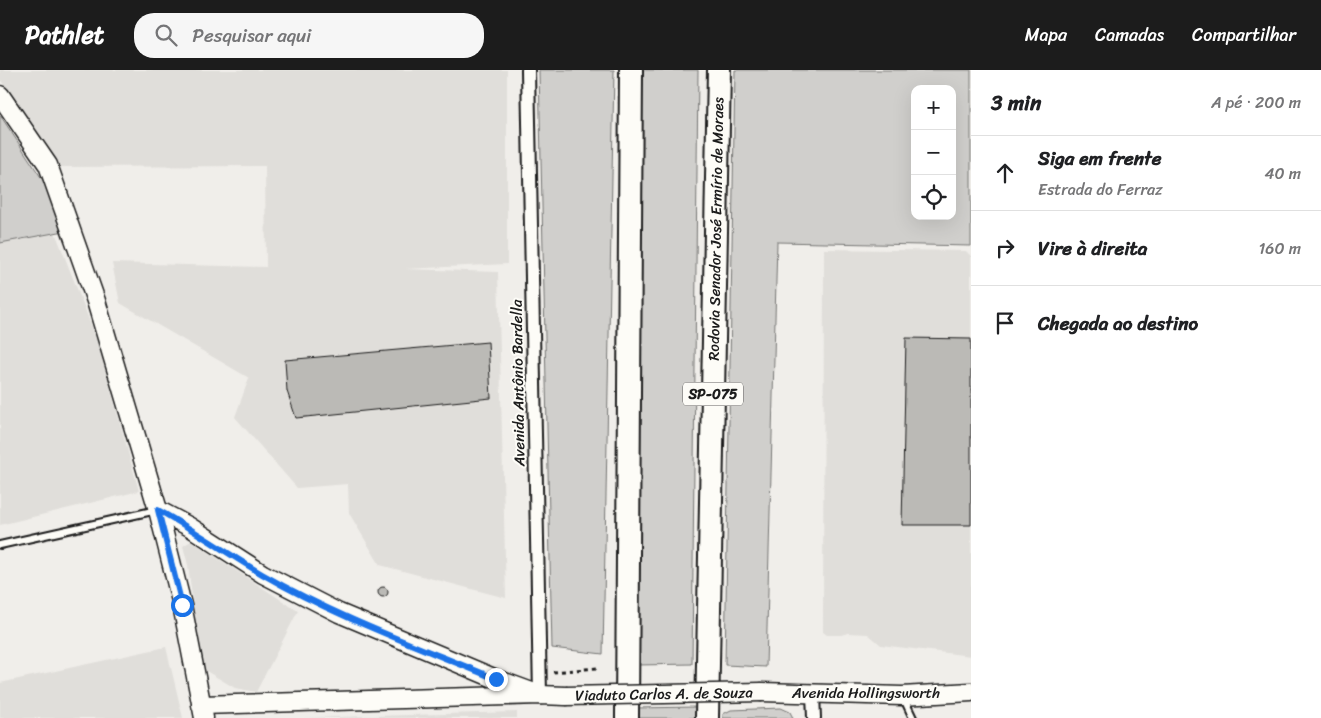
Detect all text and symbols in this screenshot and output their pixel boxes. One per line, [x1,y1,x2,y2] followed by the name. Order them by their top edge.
[134,13,484,58] search box
[25,14,104,56] text: Pathlet
[192,19,311,52] text: Pesquisar aqui
[1025,19,1067,51] text: Mapa
[1095,19,1164,51] text: Camadas
[1192,19,1296,51] text: Compartilhar
[152,21,180,49] icon: search
[991,84,1041,122] text: 3 min
[911,85,956,220] map controls
[911,85,956,130] button: +
[1211,88,1301,117] text: A pé · 200 m
[701,96,731,361] street label: Rodovia Senador José Ermírio de Moraes
[911,130,956,175] button: −
[1038,142,1161,175] text: Siga em frente
[991,159,1019,187] icon: ahead
[1264,159,1301,188] text: 40 m
[911,175,956,220] button: locate
[1038,175,1163,204] text: Estrada do Ferraz
[1038,232,1147,265] text: Vire à direita
[991,234,1019,262] icon: right
[1258,234,1301,263] text: 160 m
[504,299,532,468] street label: Avenida Antônio Bardella
[1038,307,1198,340] text: Chegada ao destino
[991,309,1019,337] icon: arrive
[683,382,743,406] road number: SP-075
[171,594,194,617] route start
[485,668,508,691] route end
[575,679,754,709] street label: Viaduto Carlos A. de Souza
[791,680,940,706] street label: Avenida Hollingsworth

